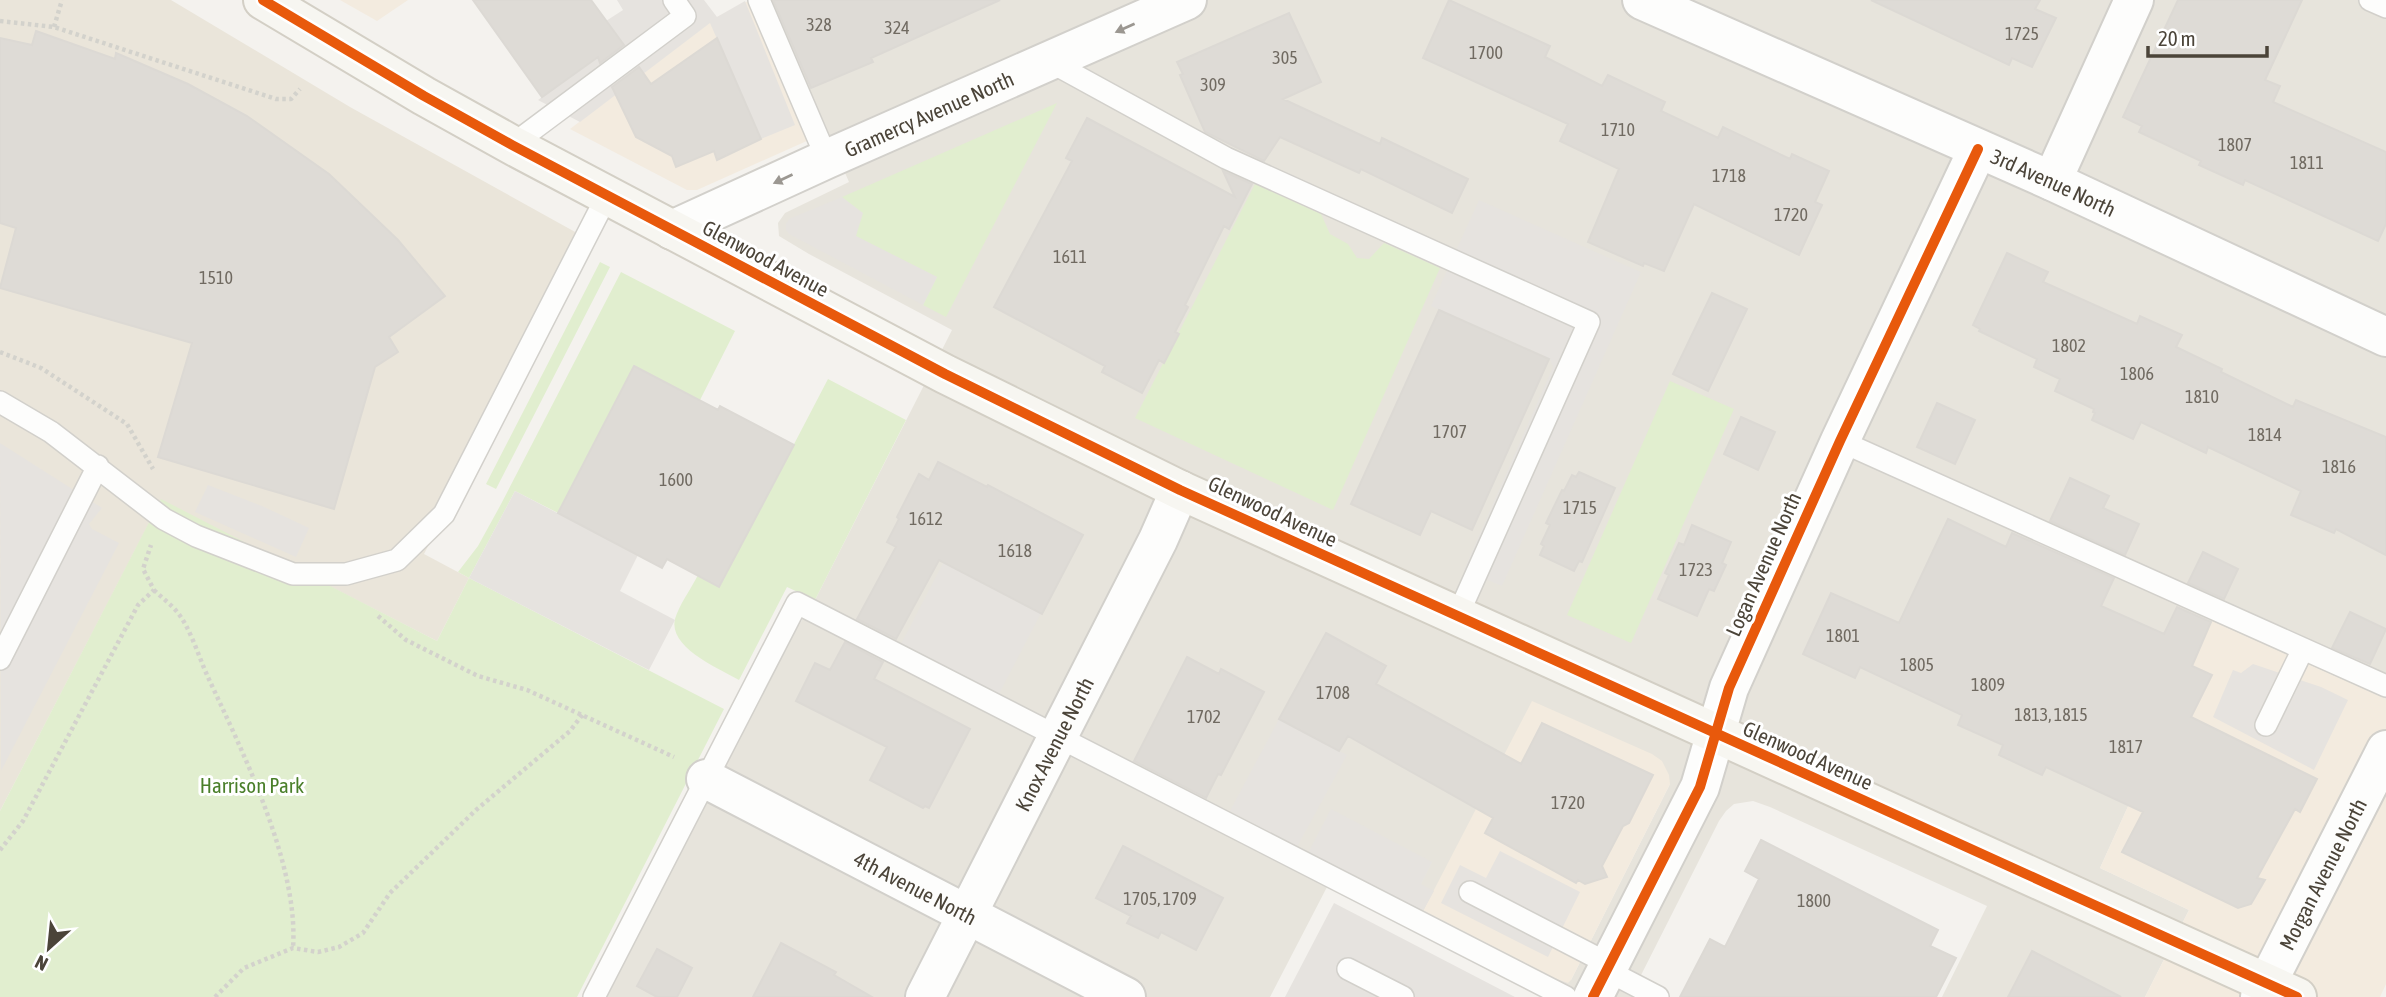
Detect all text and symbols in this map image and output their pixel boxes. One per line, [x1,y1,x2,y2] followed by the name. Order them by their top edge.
[806,14,832,35] house number: 328
[2148,14,2267,58] scale bar
[884,17,910,38] house number: 324
[1114,22,1135,33] one-way arrow
[2005,23,2039,44] house number: 1725
[2158,26,2196,50] text: 20 m
[1469,42,1503,63] house number: 1700
[1272,47,1298,68] house number: 305
[841,66,1017,162] street label: Gramercy Avenue North
[1200,74,1226,95] house number: 309
[1601,119,1635,140] house number: 1710
[2218,134,2252,155] house number: 1807
[1987,144,2120,221] street label: 3rd Avenue North
[2290,152,2324,173] house number: 1811
[1712,165,1746,186] house number: 1718
[773,174,793,185] one-way arrow
[1774,204,1808,225] house number: 1720
[699,215,833,301] street label: Glenwood Avenue
[1053,246,1087,267] house number: 1611
[199,267,233,288] house number: 1510
[2052,335,2086,356] house number: 1802
[2120,363,2154,384] house number: 1806
[2185,386,2219,407] house number: 1810
[1433,421,1467,442] house number: 1707
[2248,424,2282,445] house number: 1814
[2322,456,2356,477] house number: 1816
[659,469,693,490] house number: 1600
[1205,471,1341,551] street label: Glenwood Avenue
[1721,488,1805,640] street label: Logan Avenue North
[1563,497,1597,518] house number: 1715
[909,508,943,529] house number: 1612
[998,540,1032,561] house number: 1618
[1679,559,1713,580] house number: 1723
[1826,625,1860,646] house number: 1801
[1900,654,1934,675] house number: 1805
[1010,673,1098,815] street label: Knox Avenue North
[1971,674,2005,695] house number: 1809
[1316,682,1350,703] house number: 1708
[2014,704,2088,725] house number: 1813, 1815
[1187,706,1221,727] house number: 1702
[1740,716,1876,794] street label: Glenwood Avenue
[2109,736,2143,757] house number: 1817
[200,773,304,797] park label: Harrison Park
[1551,792,1585,813] house number: 1720
[2274,794,2371,954] street label: Morgan Avenue North
[850,846,981,929] street label: 4th Avenue North
[1123,888,1197,909] house number: 1705, 1709
[1797,890,1831,911] house number: 1800
[14,913,84,983] north arrow
[31,951,51,975] text: N

